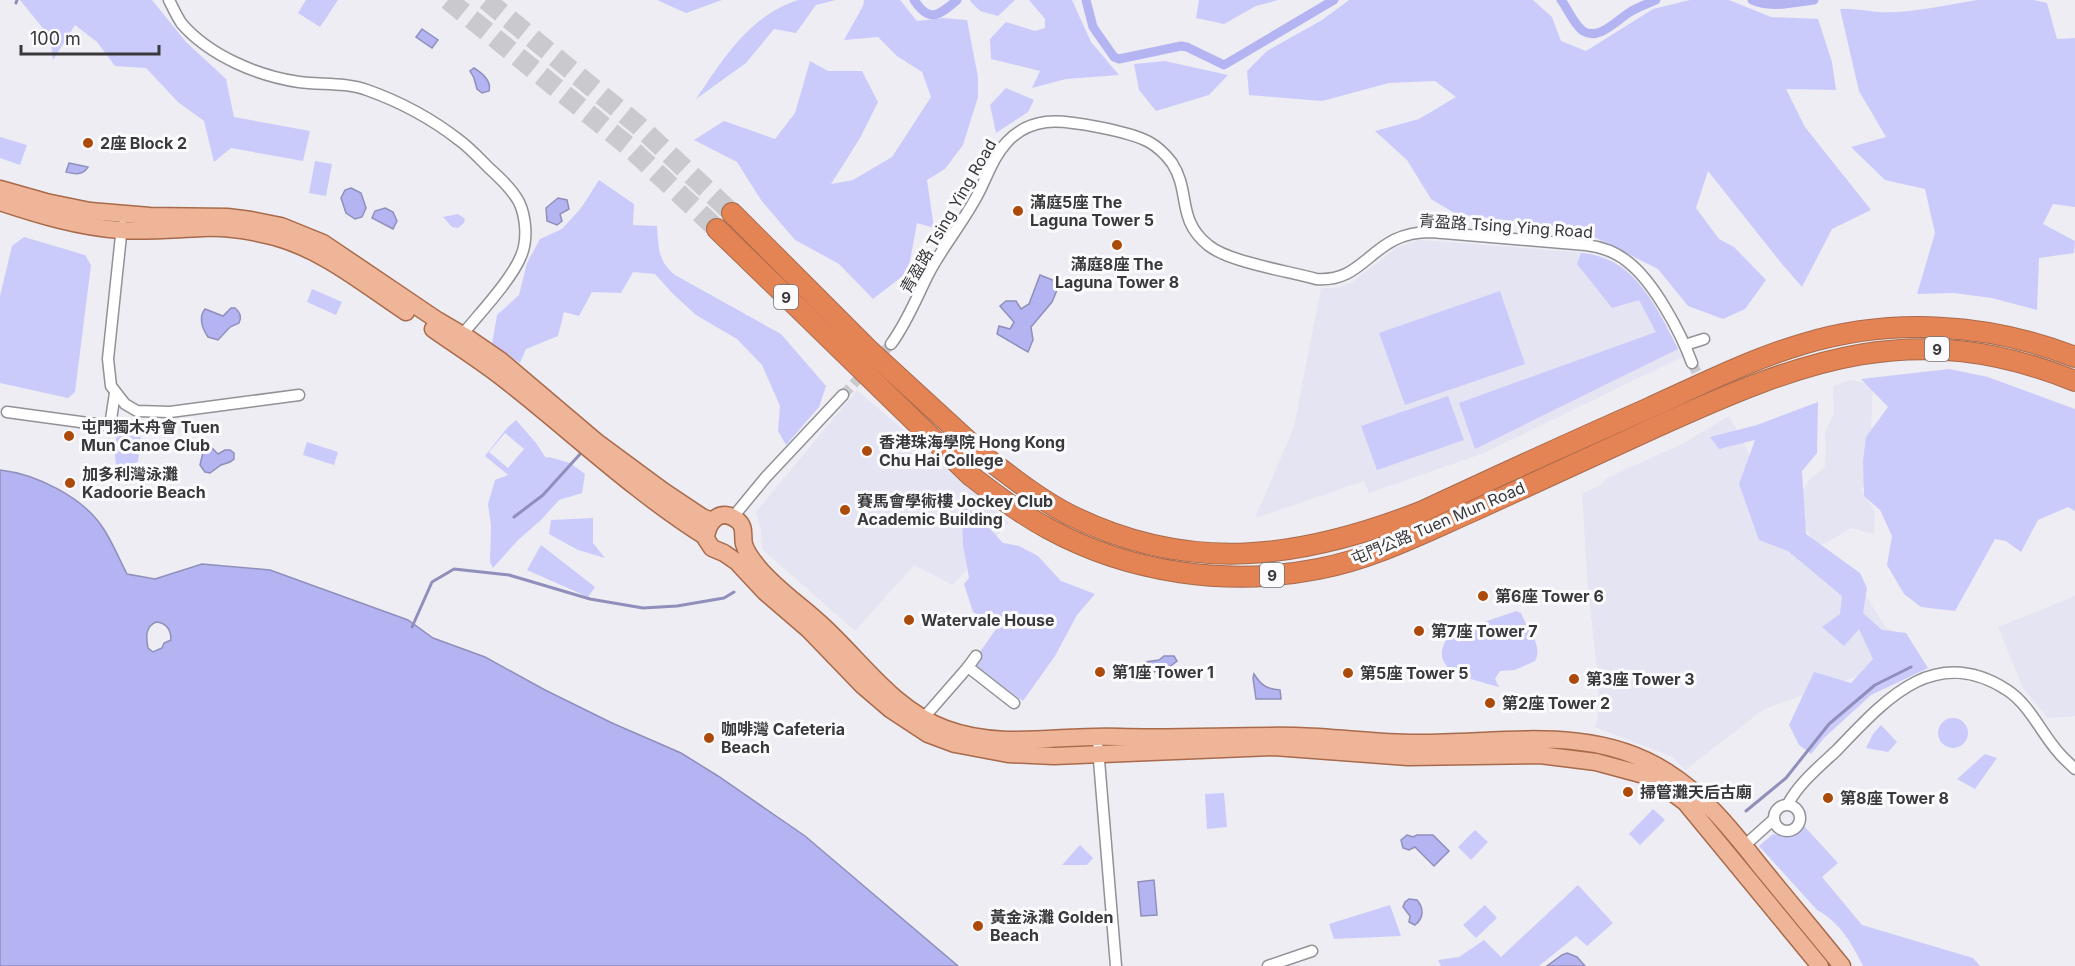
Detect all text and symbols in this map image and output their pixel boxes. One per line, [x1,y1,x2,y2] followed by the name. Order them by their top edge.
[21,18,159,56] scale bar
[30,28,81,49] text: 100 m
[100,133,187,153] place label: 2座 Block 2
[896,135,1000,297] street label: 青盈路 Tsing Ying Road
[81,136,95,150] marker: 2座 Block 2
[1030,192,1154,230] place label: 滿庭5座 The Laguna Tower 5
[1011,204,1025,218] marker: 滿庭5座 The Laguna Tower 5
[1418,210,1594,242] street label: 青盈路 Tsing Ying Road
[1110,238,1124,252] marker: 滿庭8座 The Laguna Tower 8
[1055,254,1179,292] place label: 滿庭8座 The Laguna Tower 8
[774,285,798,309] road number: 9
[1925,337,1949,361] road number: 9
[81,417,220,455] place label: 屯門獨木舟會 Tuen Mun Canoe Club
[62,429,76,443] marker: 屯門獨木舟會 Tuen Mun Canoe Club
[879,432,1065,470] place label: 香港珠海學院 Hong Kong Chu Hai College
[860,444,874,458] marker: 香港珠海學院 Hong Kong Chu Hai College
[82,464,206,502] place label: 加多利灣泳灘 Kadoorie Beach
[63,476,77,490] marker: 加多利灣泳灘 Kadoorie Beach
[1348,477,1528,569] street label: 屯門公路 Tuen Mun Road
[857,491,1053,529] place label: 賽馬會學術樓 Jockey Club Academic Building
[838,503,852,517] marker: 賽馬會學術樓 Jockey Club Academic Building
[1260,563,1284,587] road number: 9
[1495,586,1604,606] place label: 第6座 Tower 6
[1476,589,1490,603] marker: 第6座 Tower 6
[921,610,1055,630] place label: Watervale House
[902,613,916,627] marker: Watervale House
[1431,621,1538,641] place label: 第7座 Tower 7
[1412,624,1426,638] marker: 第7座 Tower 7
[1112,662,1214,682] place label: 第1座 Tower 1
[1360,663,1469,683] place label: 第5座 Tower 5
[1093,665,1107,679] marker: 第1座 Tower 1
[1341,666,1355,680] marker: 第5座 Tower 5
[1586,669,1695,689] place label: 第3座 Tower 3
[1567,672,1581,686] marker: 第3座 Tower 3
[1502,693,1610,713] place label: 第2座 Tower 2
[1483,696,1497,710] marker: 第2座 Tower 2
[721,719,845,757] place label: 咖啡灣 Cafeteria Beach
[702,731,716,745] marker: 咖啡灣 Cafeteria Beach
[1640,782,1752,802] place label: 掃管灘天后古廟
[1621,785,1635,799] marker: 掃管灘天后古廟
[1840,788,1949,808] place label: 第8座 Tower 8
[1821,791,1835,805] marker: 第8座 Tower 8
[990,907,1114,945] place label: 黃金泳灘 Golden Beach
[971,919,985,933] marker: 黃金泳灘 Golden Beach

